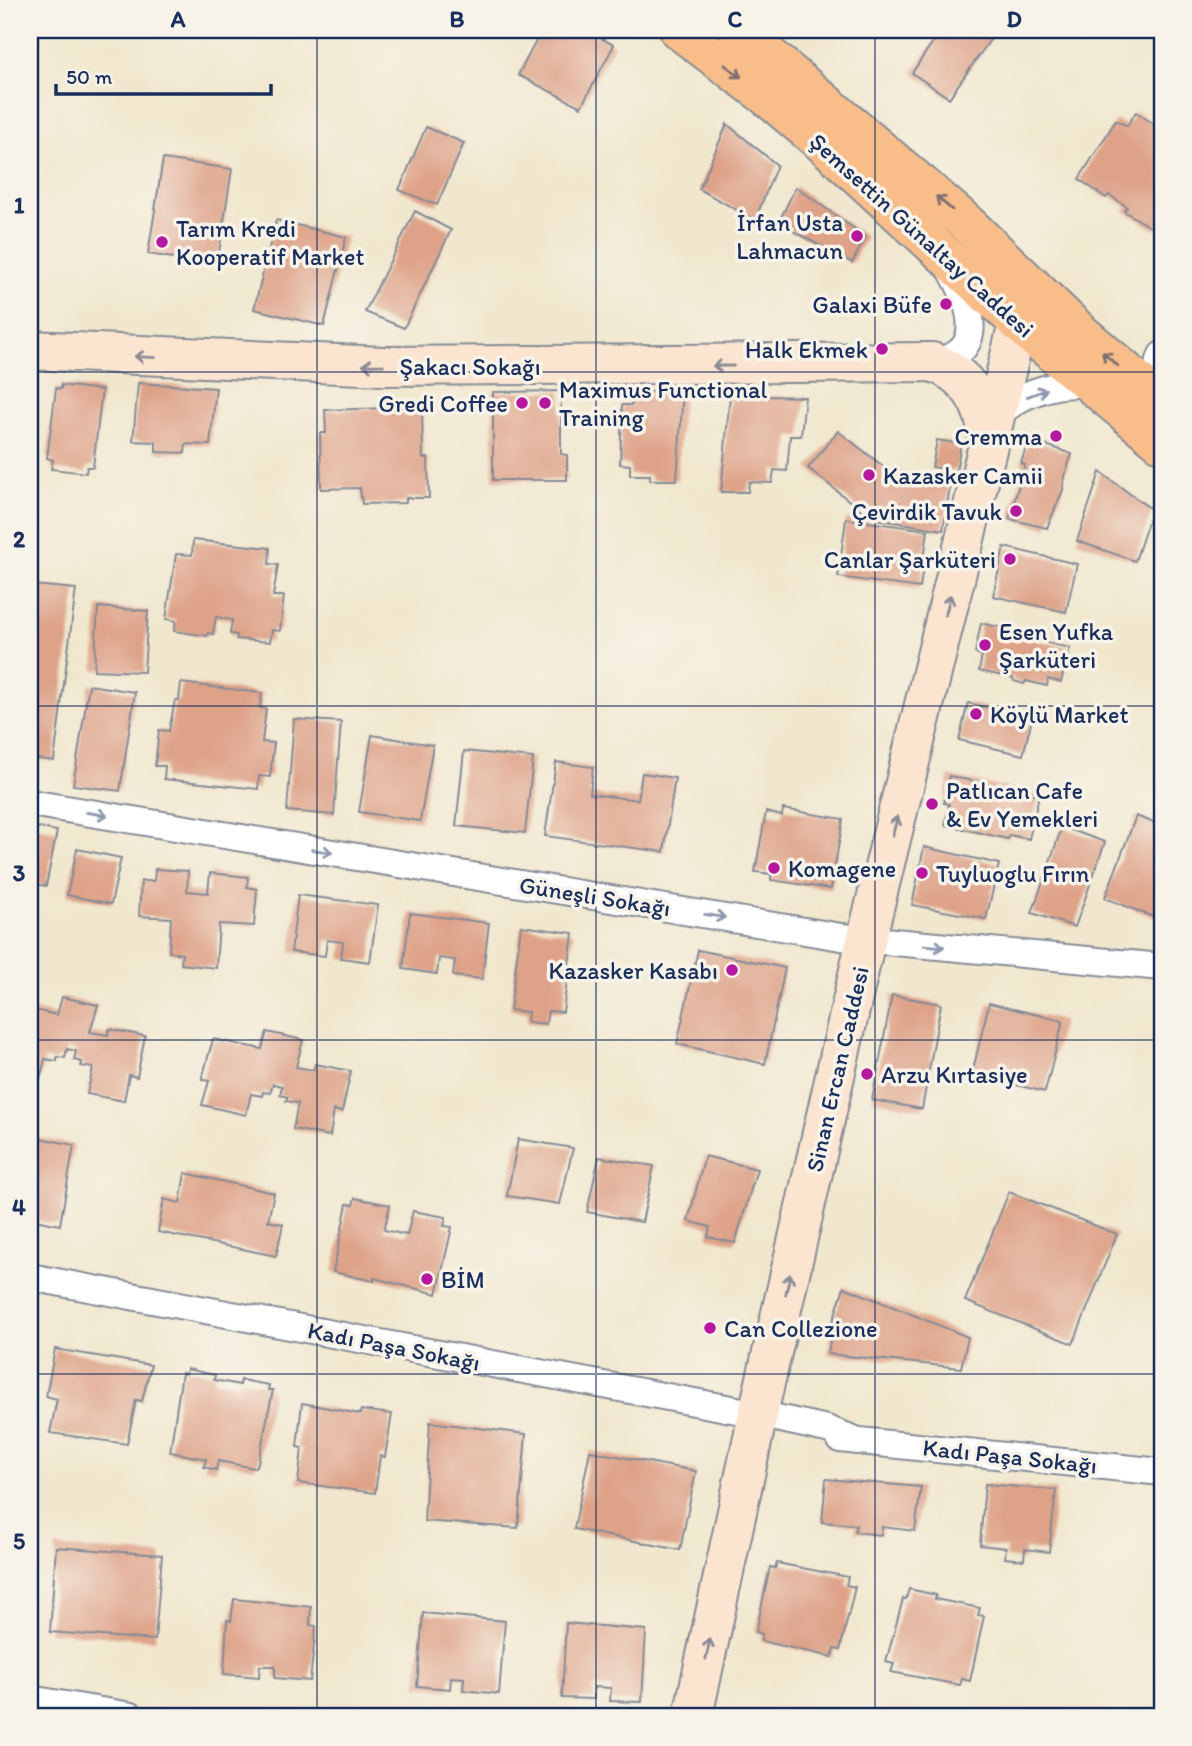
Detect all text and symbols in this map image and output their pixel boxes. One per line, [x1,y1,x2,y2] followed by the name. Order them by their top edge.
[170,5,186,33] text: A
[450,5,465,33] text: B
[728,5,743,33] text: C
[1006,5,1022,33] text: D
[56,52,271,96] scale bar
[724,63,742,78] one-way arrow
[66,64,113,89] text: 50 m
[804,127,1040,343] street label: Şemsettin Günaltay Caddesi
[14,191,25,219] text: 1
[935,195,953,211] one-way arrow
[736,208,843,265] place label: İrfan Usta Lahmacun
[176,214,364,271] place label: Tarım Kredi Kooperatif Market
[849,228,865,244] marker: İrfan Usta Lahmacun
[154,234,170,250] marker: Tarım Kredi Kooperatif Market
[812,290,932,319] place label: Galaxi Büfe
[938,296,954,312] marker: Galaxi Büfe
[745,335,868,364] place label: Halk Ekmek
[874,341,890,357] marker: Halk Ekmek
[134,350,157,363] one-way arrow
[1101,351,1119,367] one-way arrow
[399,352,541,381] street label: Şakacı Sokağı
[361,359,384,372] one-way arrow
[711,359,734,373] one-way arrow
[559,375,768,432] place label: Maximus Functional Training
[1026,386,1048,398] one-way arrow
[378,389,508,418] place label: Gredi Coffee
[514,395,530,411] marker: Gredi Coffee
[537,395,553,411] marker: Maximus Functional Training
[954,422,1042,451] place label: Cremma
[1048,428,1064,444] marker: Cremma
[883,461,1043,490] place label: Kazasker Camii
[861,467,877,483] marker: Kazasker Camii
[852,497,1003,526] place label: Çevirdik Tavuk
[1008,503,1024,519] marker: Çevirdik Tavuk
[13,525,26,553] text: 2
[824,545,996,574] place label: Canlar Şarküteri
[1002,551,1018,567] marker: Canlar Şarküteri
[942,594,955,617] one-way arrow
[999,617,1114,674] place label: Esen Yufka Şarküteri
[977,637,993,653] marker: Esen Yufka Şarküteri
[990,700,1128,729] place label: Köylü Market
[968,706,984,722] marker: Köylü Market
[946,776,1098,833] place label: Patlıcan Cafe & Ev Yemekleri
[924,796,940,812] marker: Patlıcan Cafe & Ev Yemekleri
[85,808,108,821] one-way arrow
[888,815,902,838] one-way arrow
[310,845,332,858] one-way arrow
[788,854,896,883] place label: Komagene
[13,859,26,887] text: 3
[936,859,1090,888] place label: Tuyluoglu Fırın
[766,860,782,876] marker: Komagene
[914,865,930,881] marker: Tuyluoglu Fırın
[517,870,673,922] street label: Güneşli Sokağı
[703,910,726,923] one-way arrow
[922,940,945,953] one-way arrow
[549,956,718,985] place label: Kazasker Kasabı
[724,962,740,978] marker: Kazasker Kasabı
[799,963,875,1175] street label: Sinan Ercan Caddesi
[881,1060,1028,1089] place label: Arzu Kırtasiye
[859,1066,875,1082] marker: Arzu Kırtasiye
[12,1193,26,1221] text: 4
[441,1265,485,1294] place label: BİM
[419,1271,435,1287] marker: BİM
[781,1273,795,1296] one-way arrow
[724,1314,878,1343] place label: Can Collezione
[305,1315,483,1377] street label: Kadı Paşa Sokağı
[702,1320,718,1336] marker: Can Collezione
[921,1432,1099,1480] street label: Kadı Paşa Sokağı
[13,1527,25,1555] text: 5
[702,1639,715,1661] one-way arrow

